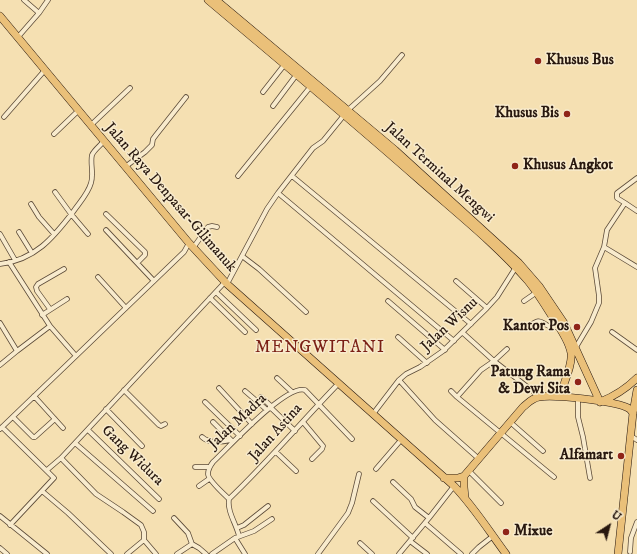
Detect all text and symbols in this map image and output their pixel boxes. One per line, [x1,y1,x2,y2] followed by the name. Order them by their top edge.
[546,52,614,70] place label: Khusus Bus
[533,56,543,66] marker: Khusus Bus
[495,105,559,123] place label: Khusus Bis
[562,109,572,119] marker: Khusus Bis
[380,119,498,227] street label: Jalan Terminal Mengwi
[100,120,240,276] street label: Jalan Raya Denpasar-Gilimanuk
[523,157,613,175] place label: Khusus Angkot
[510,161,520,171] marker: Khusus Angkot
[418,294,482,356] street label: Jalan Wisnu
[503,318,569,336] place label: Kantor Pos
[572,322,582,332] marker: Kantor Pos
[255,338,385,358] district label: MENGWITANI
[491,364,570,399] place label: Patung Rama & Dewi Sita
[573,377,583,387] marker: Patung Rama & Dewi Sita
[205,390,271,454] street label: Jalan Madra
[245,400,307,466] street label: Jalan Astina
[97,422,167,490] street label: Gang Widura
[560,447,613,465] place label: Alfamart
[616,451,626,461] marker: Alfamart
[589,506,629,546] north arrow
[608,508,624,524] text: U
[514,523,552,541] place label: Mixue
[501,527,511,537] marker: Mixue

